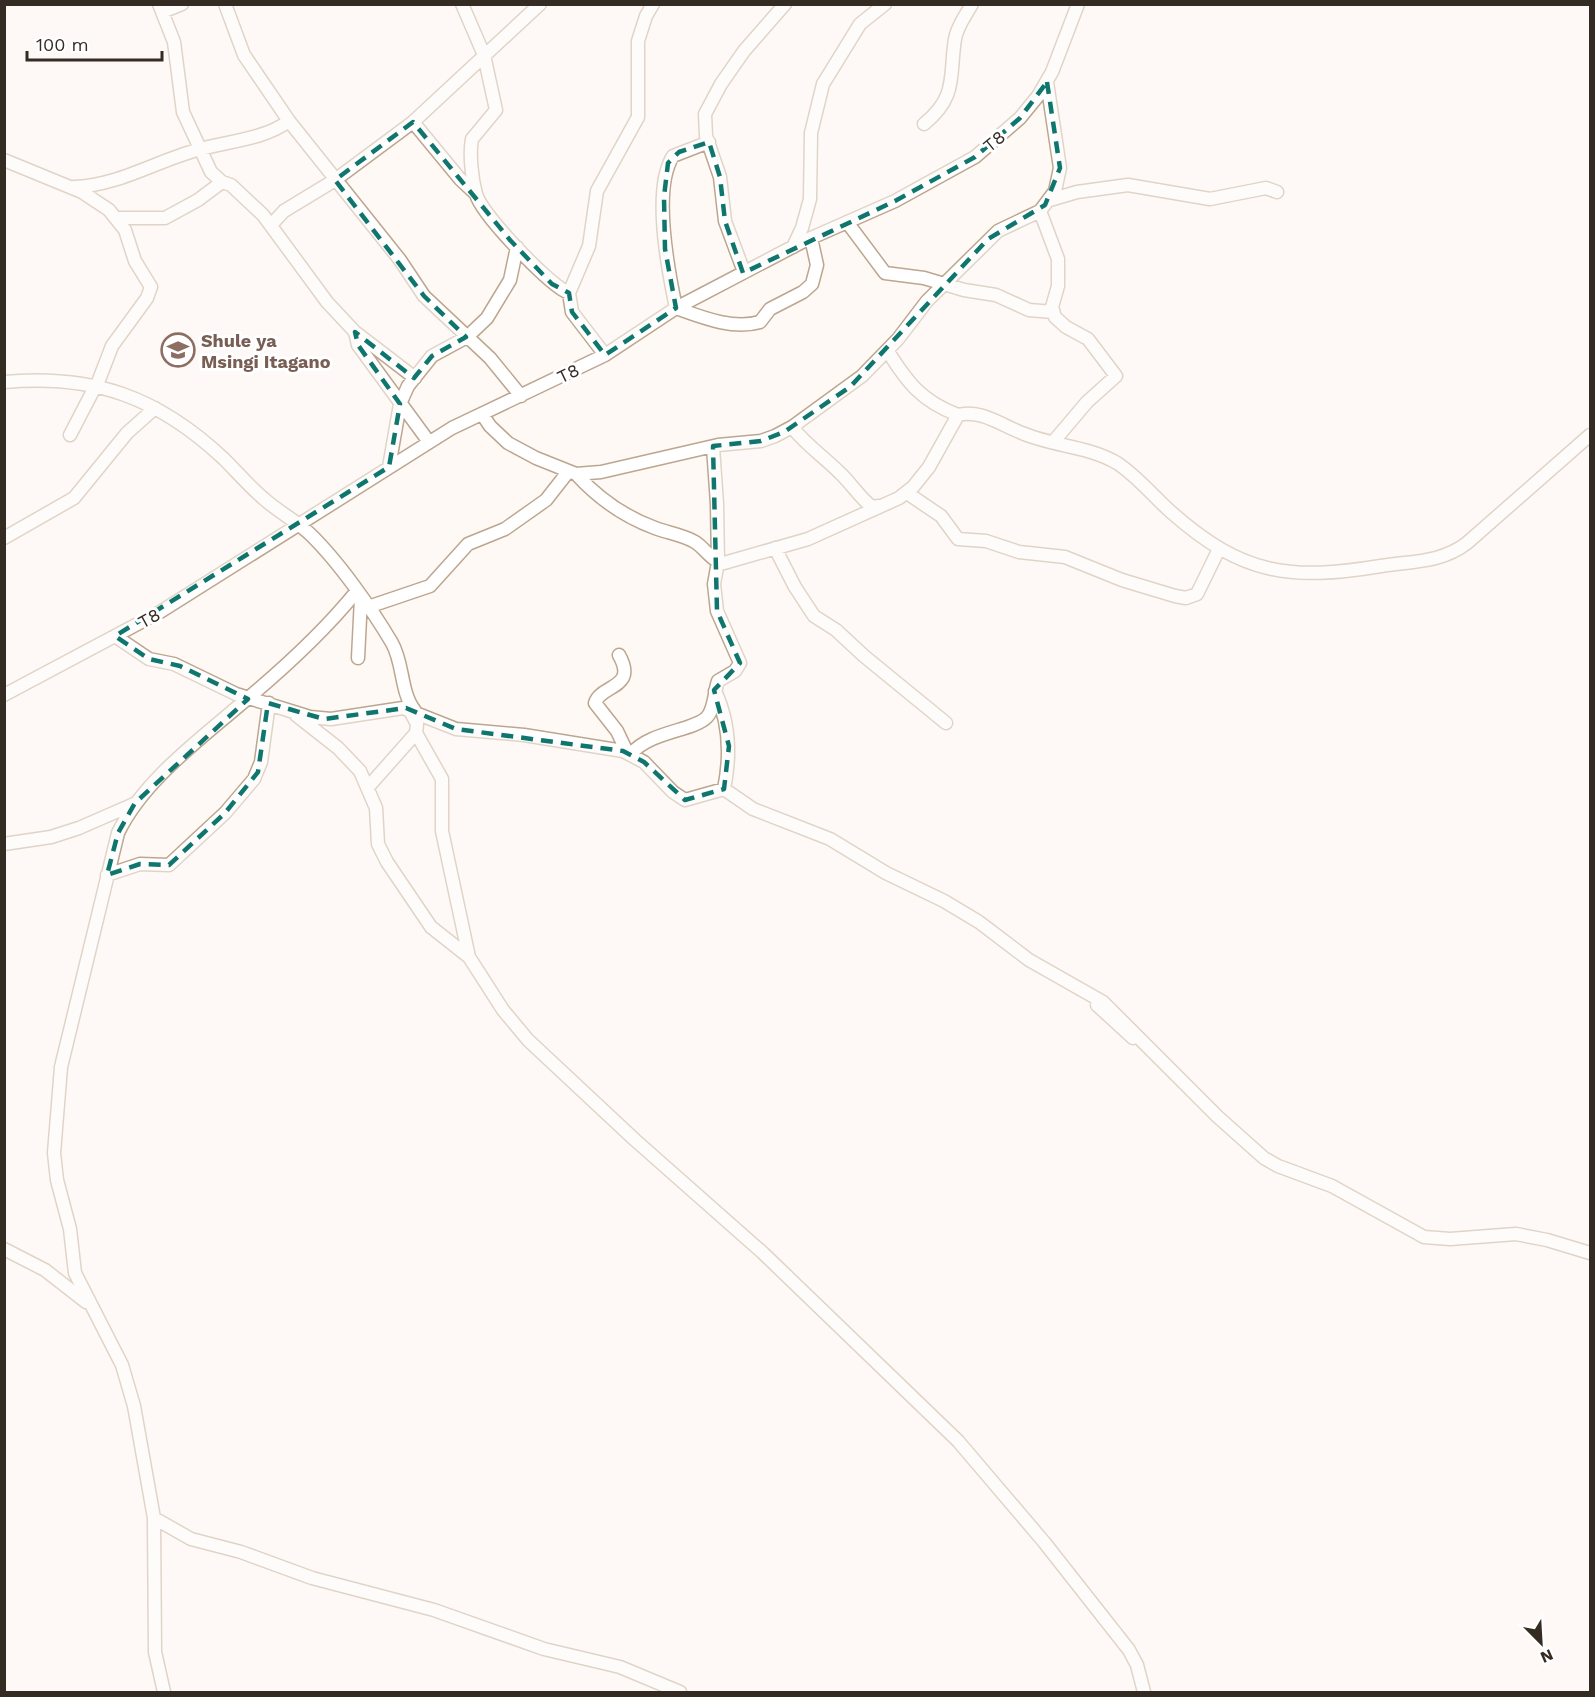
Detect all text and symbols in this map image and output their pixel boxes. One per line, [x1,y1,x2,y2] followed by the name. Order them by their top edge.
[27,24,162,62] scale bar
[36,34,89,55] text: 100 m
[979,126,1009,156] street label: T8
[201,330,331,372] place label: Shule ya Msingi Itagano
[160,332,196,368] school or university icon: Shule ya Msingi Itagano
[554,359,582,387] street label: T8
[134,603,164,633] street label: T8
[1511,1613,1571,1673] north arrow
[1538,1645,1556,1667] text: N

